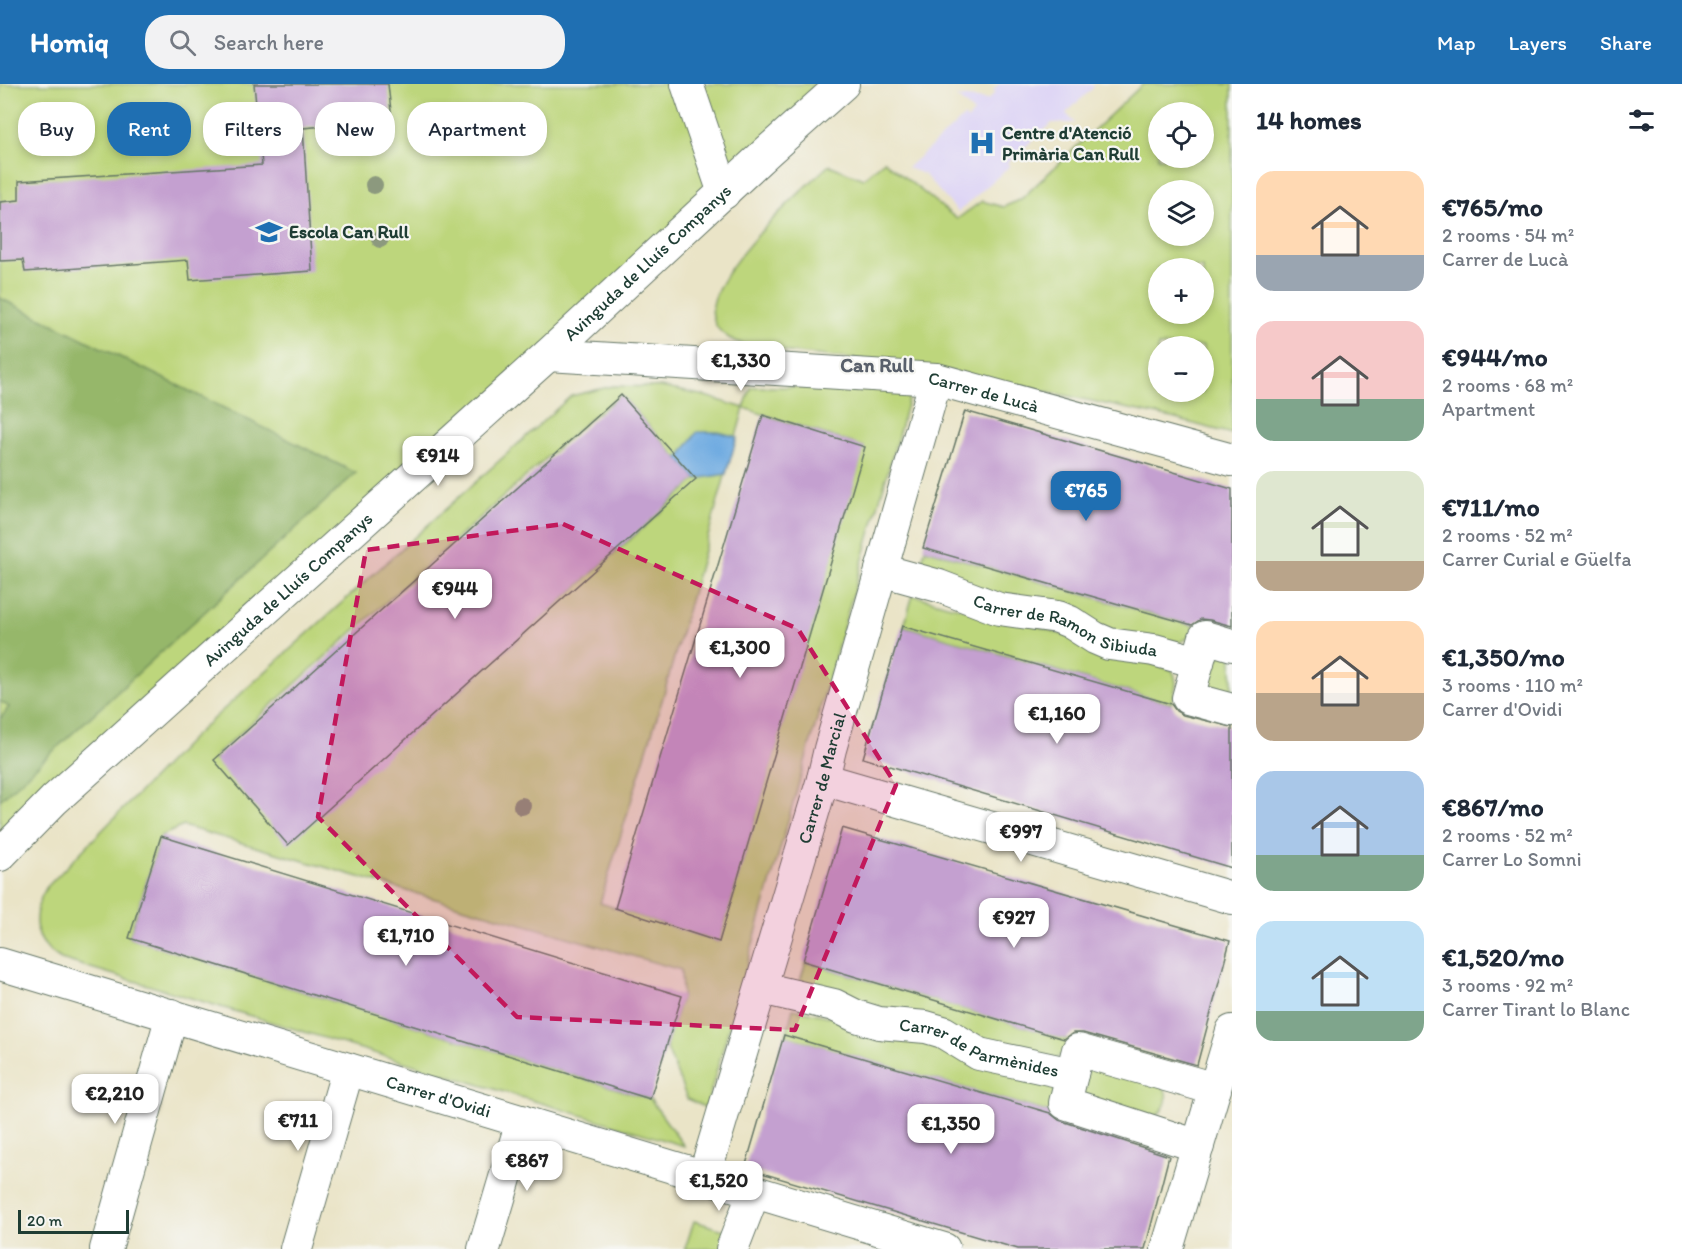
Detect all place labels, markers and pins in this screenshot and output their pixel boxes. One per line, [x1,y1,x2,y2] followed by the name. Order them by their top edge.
[1002,122,1140,165] place label: Centre d'Atenció Primària Can Rull
[967,128,997,158] hospital icon: Centre d'Atenció Primària Can Rull
[254,217,284,247] school or university icon: Escola Can Rull
[289,221,410,243] place label: Escola Can Rull
[692,341,790,392] pin: €1,330
[402,436,474,487] pin: €914
[1050,471,1122,522] pin: €765
[419,569,491,620] pin: €944
[691,628,789,679] pin: €1,300
[1008,694,1106,745] pin: €1,160
[985,812,1057,863] pin: €997
[978,898,1050,949] pin: €927
[357,916,455,967] pin: €1,710
[66,1074,164,1125] pin: €2,210
[262,1101,334,1152] pin: €711
[902,1104,1000,1155] pin: €1,350
[491,1141,563,1192] pin: €867
[670,1161,768,1212] pin: €1,520

